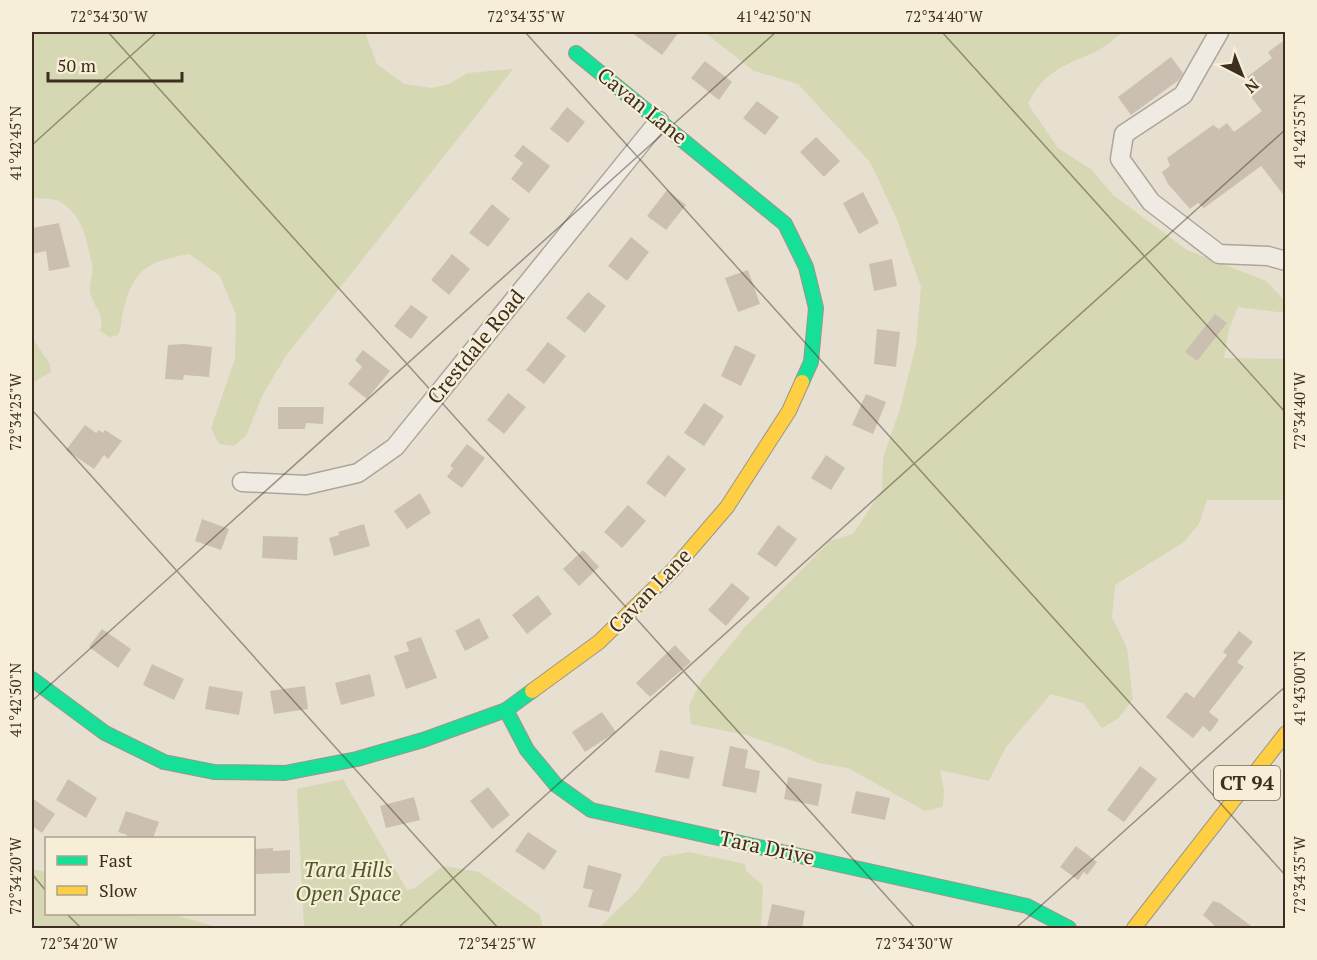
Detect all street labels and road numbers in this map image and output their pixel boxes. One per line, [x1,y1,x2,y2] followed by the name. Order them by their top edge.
[592,60,693,150] street label: Cavan Lane
[420,283,530,410] street label: Crestdale Road
[602,542,697,639] street label: Cavan Lane
[1214,766,1280,800] road number: CT 94
[717,823,817,871] street label: Tara Drive

